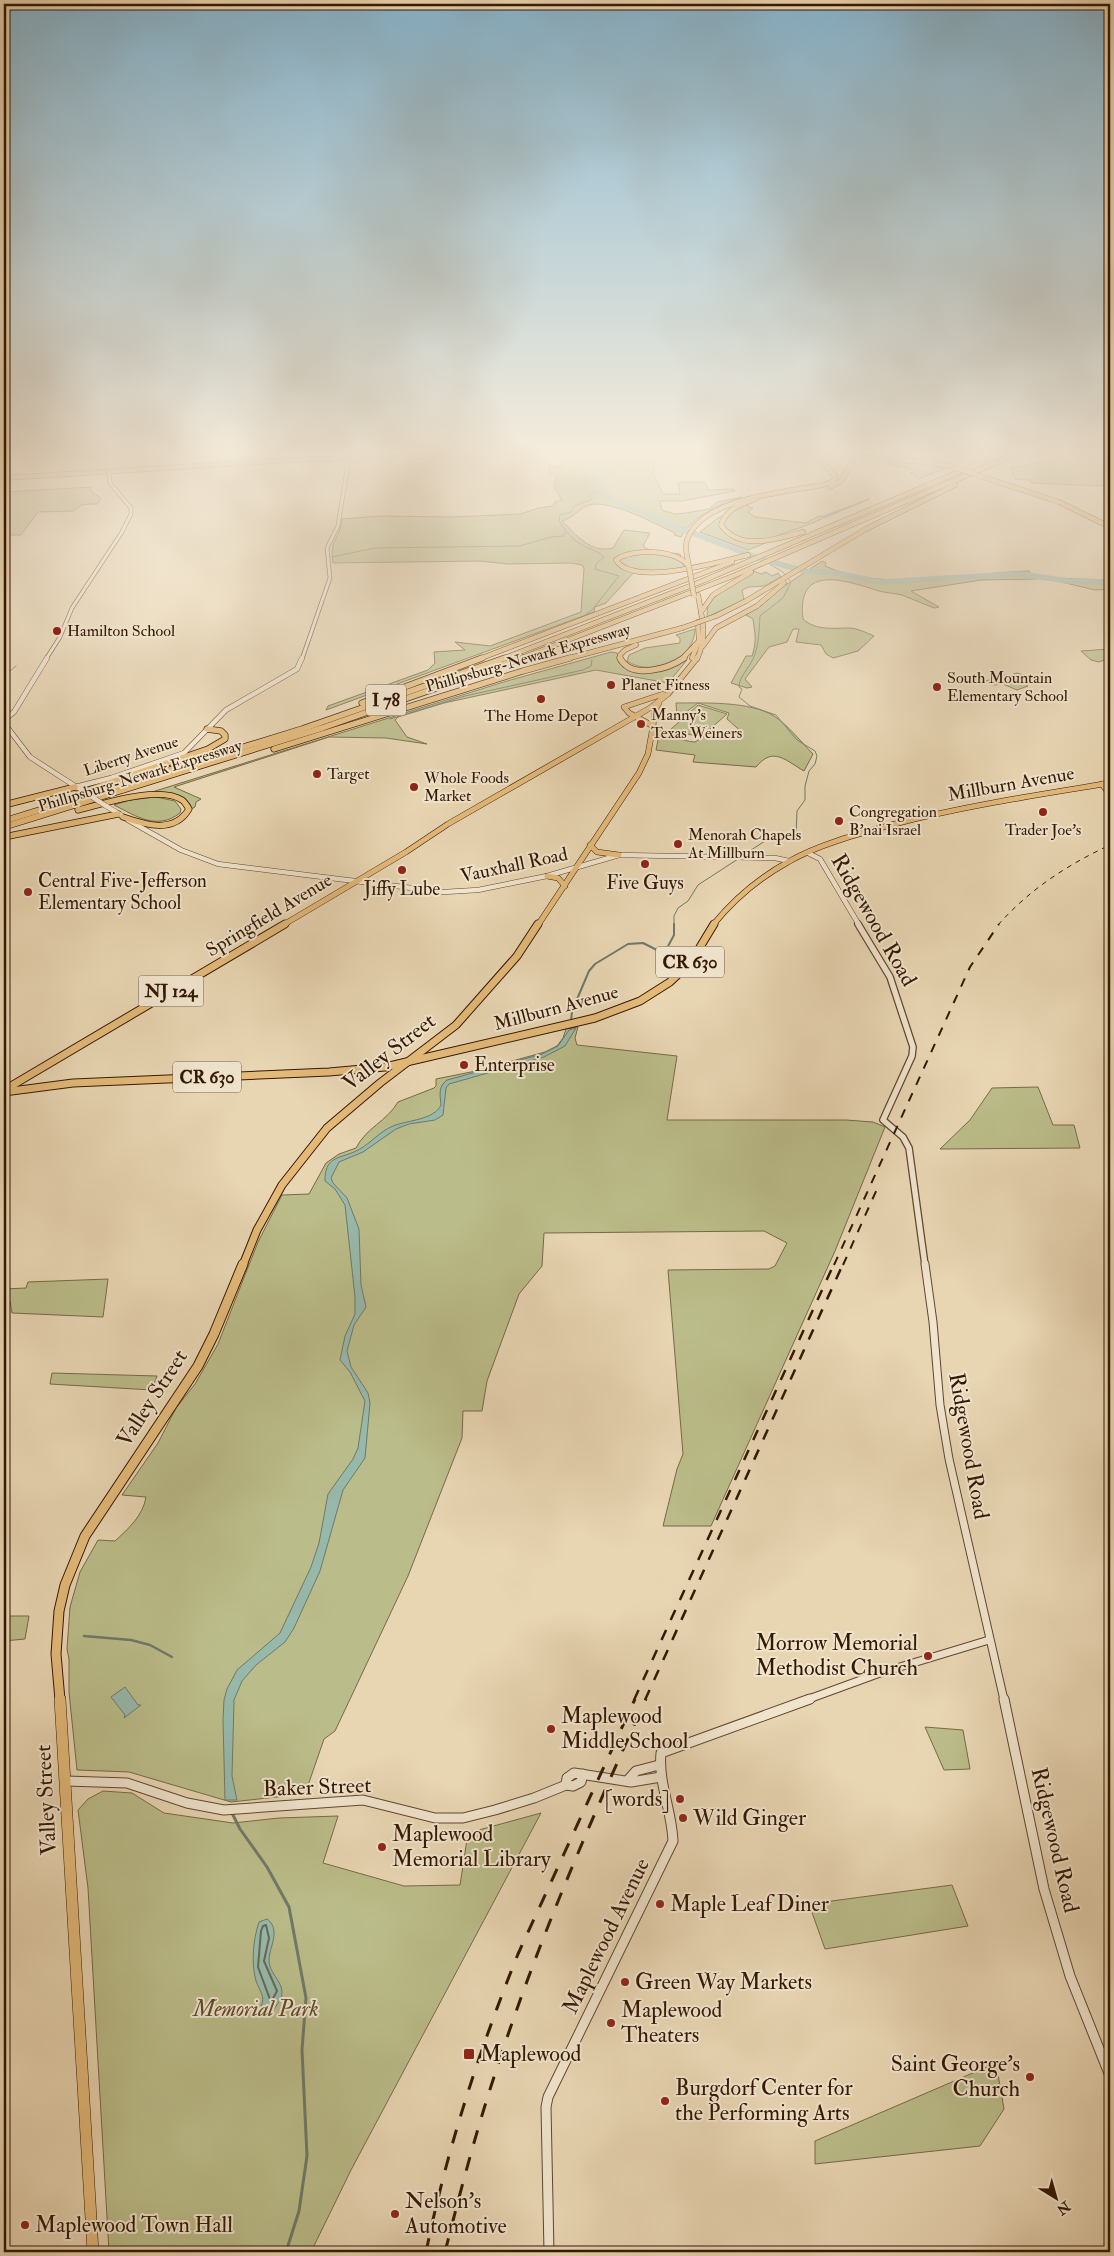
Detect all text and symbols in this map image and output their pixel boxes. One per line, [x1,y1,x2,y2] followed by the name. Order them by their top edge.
[423,619,634,698] street label: Phillipsburg-Newark Expressway
[67,621,175,641] place label: Hamilton School
[51,625,63,637] marker: Hamilton School
[947,668,1068,706] place label: South Mountain Elementary School
[621,675,710,695] place label: Planet Fitness
[605,679,617,691] marker: Planet Fitness
[931,681,943,693] marker: South Mountain Elementary School
[366,684,406,716] road number: I 78
[535,693,547,705] marker: The Home Depot
[651,705,742,743] place label: Manny’s Texas Weiners
[484,706,598,727] place label: The Home Depot
[635,718,647,730] marker: Manny’s Texas Weiners
[81,731,181,781] street label: Liberty Avenue
[36,735,246,818] street label: Phillipsburg-Newark Expressway
[946,761,1076,807] street label: Millburn Avenue
[327,764,369,784] place label: Target
[311,768,323,780] marker: Target
[423,768,509,806] place label: Whole Foods Market
[408,781,420,793] marker: Whole Foods Market
[849,802,937,840] place label: Congregation B'nai Israel
[1037,806,1049,818] marker: Trader Joe's
[833,815,845,827] marker: Congregation B'nai Israel
[1005,820,1081,841] place label: Trader Joe's
[687,825,801,863] place label: Menorah Chapels At Millburn
[672,838,684,850] marker: Menorah Chapels At Millburn
[458,842,571,888] street label: Vauxhall Road
[825,849,923,991] street label: Ridgewood Road
[639,858,651,870] marker: Five Guys
[396,864,408,876] marker: Jiffy Lube
[202,868,337,963] street label: Springfield Avenue
[38,869,207,915] place label: Central Five-Jefferson Elementary School
[606,871,684,895] place label: Five Guys
[363,877,440,901] place label: Jiffy Lube
[22,886,34,898] marker: Central Five-Jefferson Elementary School
[656,946,724,978] road number: CR 630
[138,976,204,1006] road number: NJ 124
[491,980,621,1036] street label: Millburn Avenue
[337,1007,441,1097] street label: Valley Street
[474,1053,555,1078] place label: Enterprise
[458,1059,470,1071] marker: Enterprise
[173,1062,241,1092] road number: CR 630
[110,1344,194,1452] street label: Valley Street
[942,1370,996,1522] street label: Ridgewood Road
[755,1629,918,1682] place label: Morrow Memorial Methodist Church
[922,1650,934,1662] marker: Morrow Memorial Methodist Church
[561,1702,689,1755] place label: Maplewood Middle School
[545,1723,557,1735] marker: Maplewood Middle School
[29,1744,63,1856] street label: Valley Street
[1025,1765,1085,1916] street label: Ridgewood Road
[262,1771,372,1803] street label: Baker Street
[604,1785,670,1813] place label: [words]
[674,1793,686,1805] marker: [words]
[692,1804,807,1832] place label: Wild Ginger
[677,1812,689,1824] marker: Wild Ginger
[392,1820,551,1873] place label: Maplewood Memorial Library
[376,1841,388,1853] marker: Maplewood Memorial Library
[556,1854,657,2019] street label: Maplewood Avenue
[670,1890,830,1919] place label: Maple Leaf Diner
[654,1898,666,1910] marker: Maple Leaf Diner
[635,1968,812,1996] place label: Green Way Markets
[619,1976,631,1988] marker: Green Way Markets
[191,1995,319,2023] park label: Memorial Park
[621,1996,723,2049] place label: Maplewood Theaters
[605,2017,617,2029] marker: Maplewood Theaters
[480,2040,582,2069] place label: Maplewood
[462,2047,476,2061] marker: Maplewood
[891,2050,1020,2103] place label: Saint George's Church
[1024,2071,1036,2083] marker: Saint George's Church
[675,2074,853,2127] place label: Burgdorf Center for the Performing Arts
[659,2095,671,2107] marker: Burgdorf Center for the Performing Arts
[1032,2174,1082,2224] north arrow
[404,2187,507,2240] place label: Nelson's Automotive
[1053,2197,1074,2219] text: N
[389,2208,401,2220] marker: Nelson's Automotive
[35,2211,233,2240] place label: Maplewood Town Hall
[19,2219,31,2231] marker: Maplewood Town Hall

